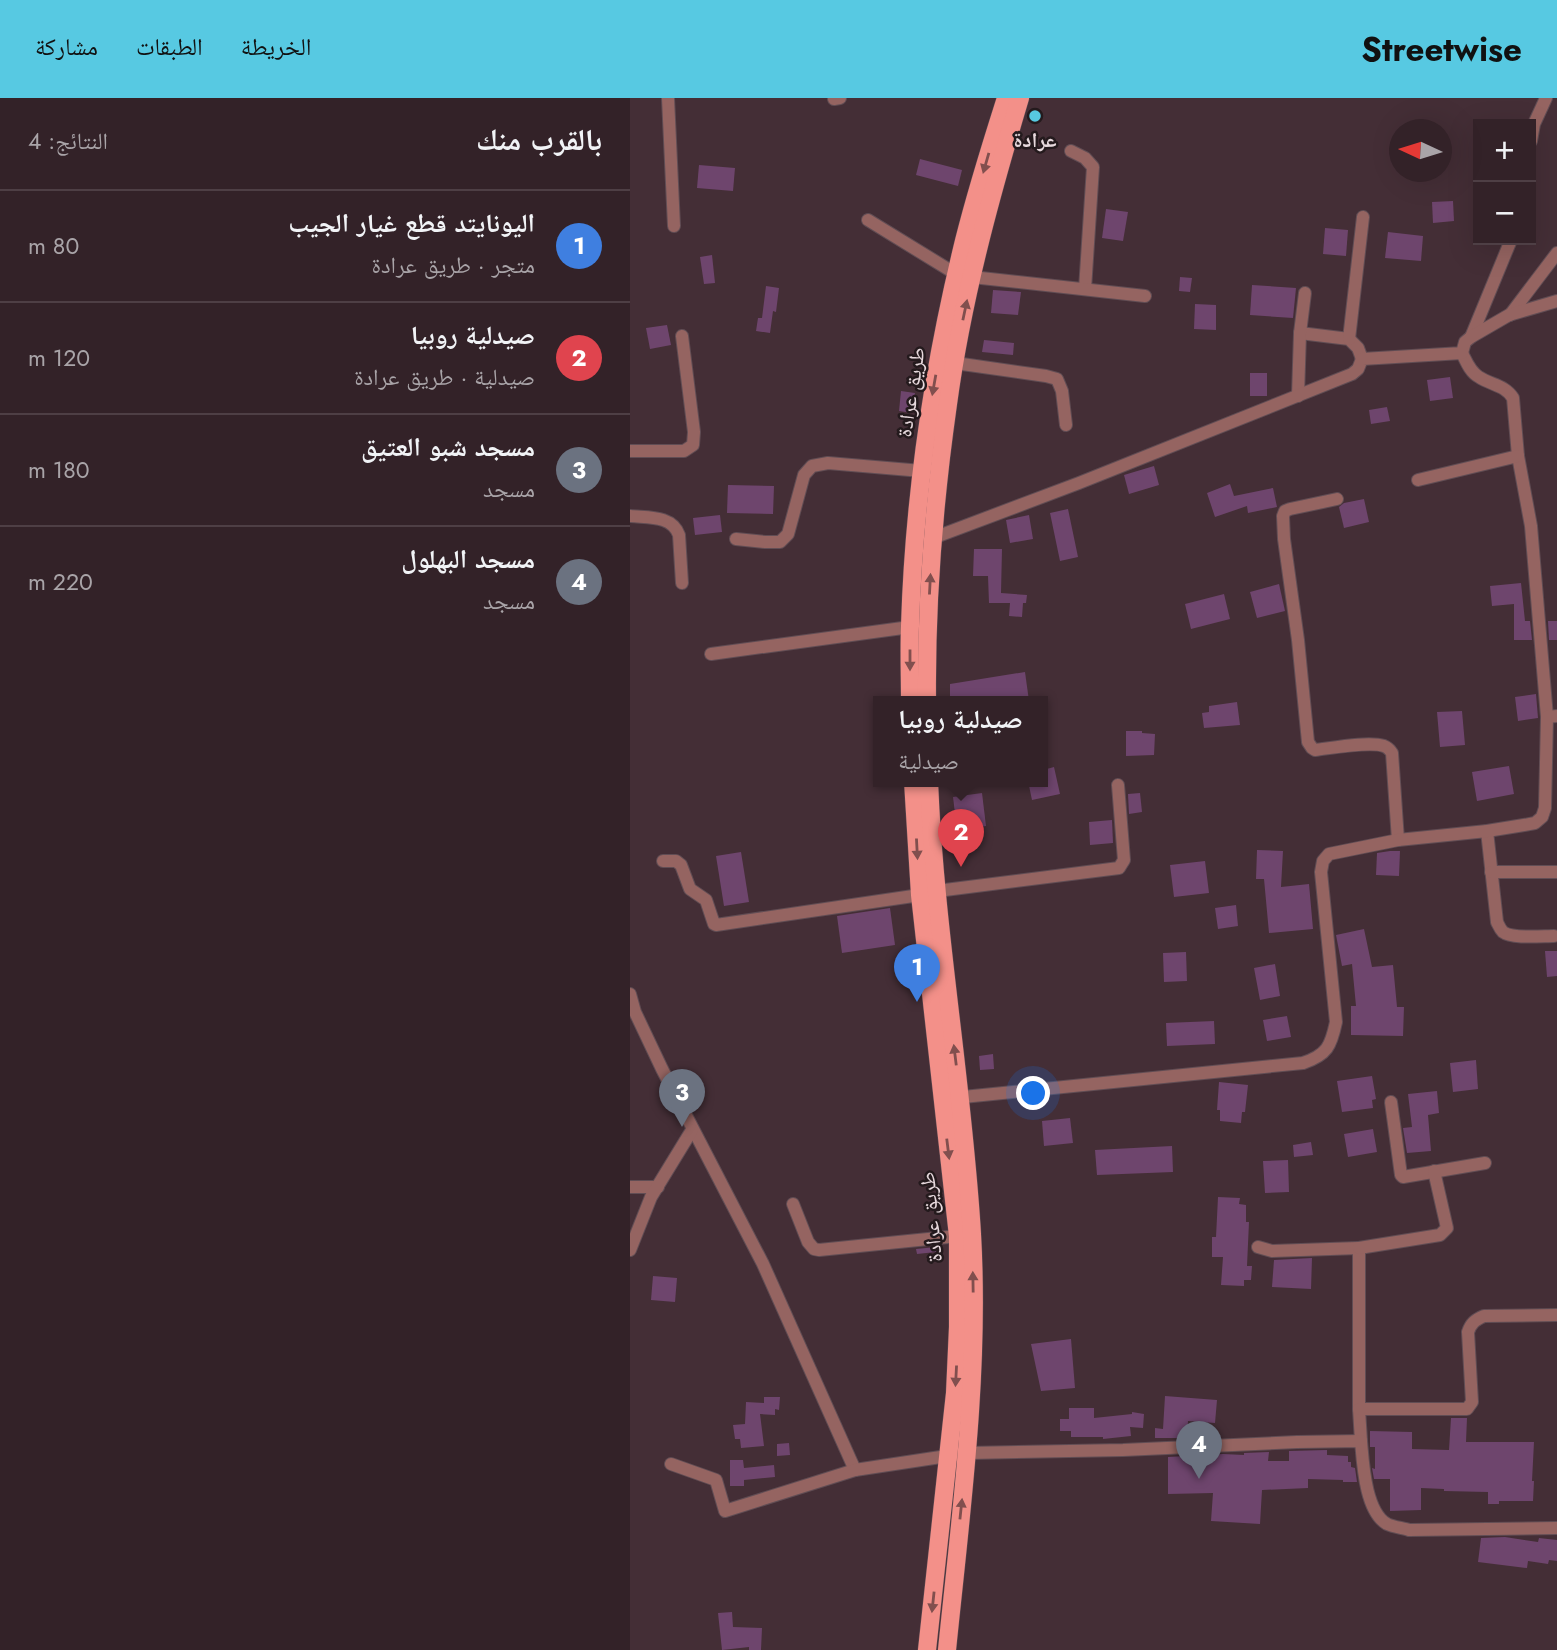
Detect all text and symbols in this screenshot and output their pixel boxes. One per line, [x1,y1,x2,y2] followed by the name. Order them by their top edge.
[1361,26,1522,73] text: Streetwise
[35,29,98,64] text: مشاركة
[136,29,203,64] text: الطبقات
[241,29,311,64] text: الخريطة
[1027,108,1043,124] marker: عرادة
[476,118,602,161] text: بالقرب منك
[1389,119,1452,182] north arrow
[1473,119,1536,245] map controls
[1473,119,1536,182] button: +
[28,124,108,158] text: النتائج: 4
[1013,125,1057,155] place label: عرادة
[980,153,990,174] one-way arrow
[1473,182,1536,245] button: −
[288,204,535,242] text: اليونايتد قطع غيار الجيب
[28,229,79,263] text: 80 m
[573,229,585,263] text: 1
[372,248,535,282] text: متجر · طريق عرادة
[960,299,971,321] one-way arrow
[411,316,535,354] text: صيدلية روبيا
[28,341,90,375] text: 120 m
[571,341,587,375] text: 2
[889,345,933,439] street label: طريق عرادة
[354,360,535,394] text: صيدلية · طريق عرادة
[929,374,940,396] one-way arrow
[361,428,535,466] text: مسجد شبو العتيق
[28,453,90,487] text: 180 m
[572,453,586,487] text: 3
[483,472,535,506] text: مسجد
[401,540,535,578] text: مسجد البهلول
[28,565,93,599] text: 220 m
[571,565,587,599] text: 4
[925,572,936,594] one-way arrow
[483,584,535,618] text: مسجد
[904,649,916,671] one-way arrow
[873,696,1048,787] popup
[898,700,1023,738] text: صيدلية روبيا
[898,744,959,778] text: صيدلية
[938,809,984,867] pin: 2
[912,839,923,861] one-way arrow
[894,944,940,1002] pin: 1
[949,1044,960,1066] one-way arrow
[659,1069,705,1127] pin: 3
[1016,1076,1050,1110] your location
[942,1138,953,1160] one-way arrow
[912,1171,950,1263] street label: طريق عرادة
[967,1271,979,1293] one-way arrow
[950,1365,961,1387] one-way arrow
[1176,1421,1222,1479] pin: 4
[956,1498,967,1520] one-way arrow
[927,1591,938,1613] one-way arrow

